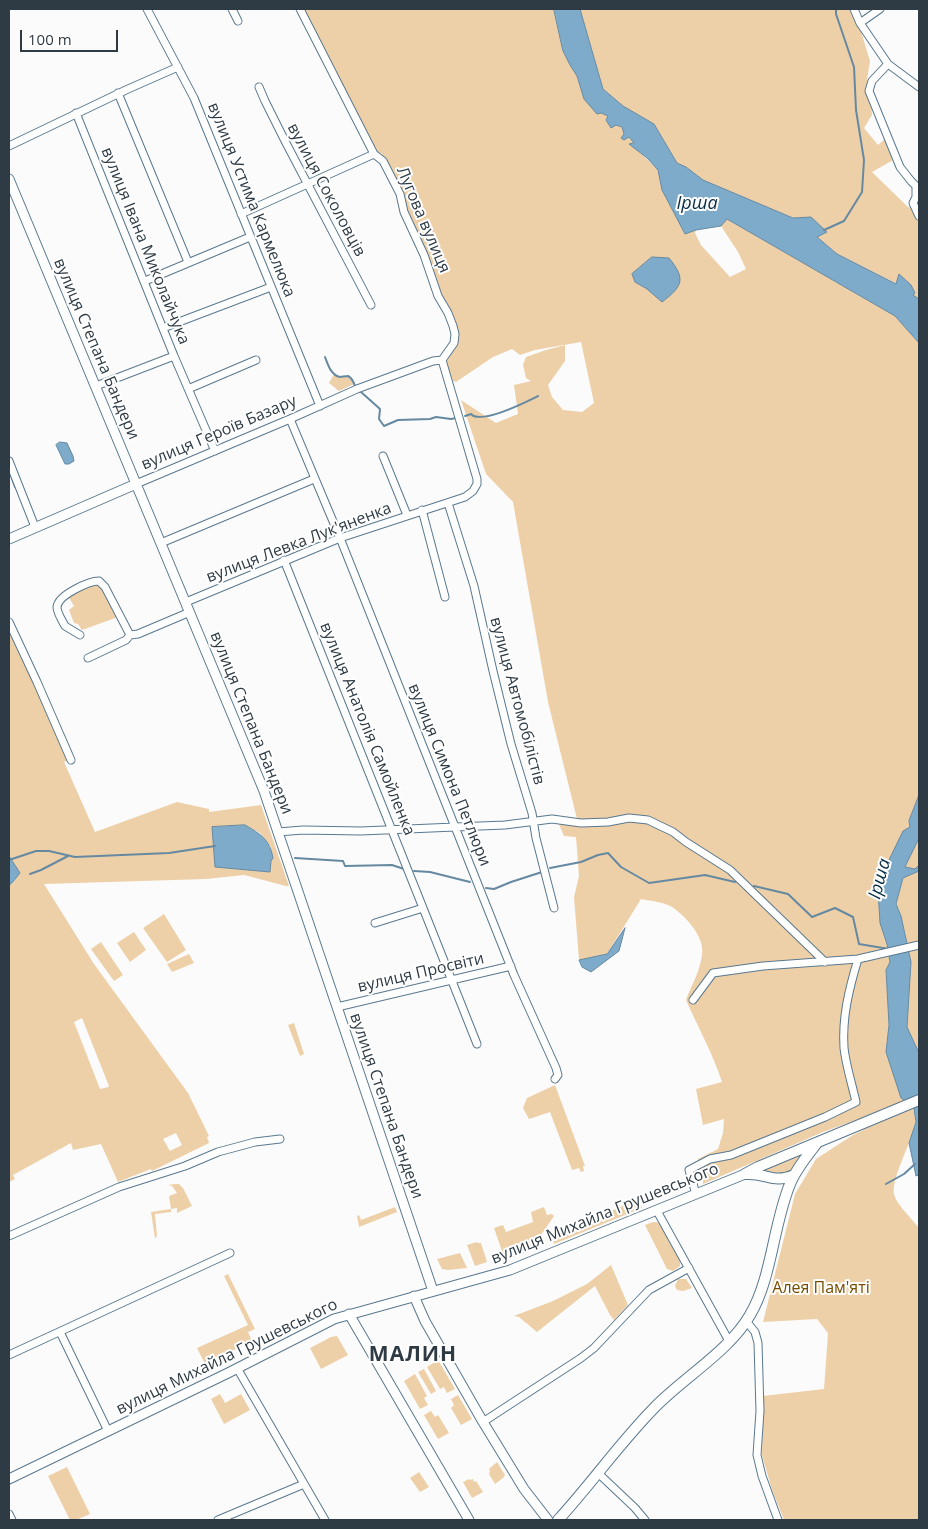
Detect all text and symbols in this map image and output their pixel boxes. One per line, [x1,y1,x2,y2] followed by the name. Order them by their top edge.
[22,20,120,52] scale bar
[28,29,72,49] text: 100 m
[203,100,299,300] street label: вулиця Устима Кармелюка
[283,120,369,260] street label: вулиця Соколовців
[97,145,193,347] street label: вулиця Івана Миколайчука
[392,164,454,276] street label: Лугова вулиця
[676,193,718,215] water label: Ірша
[49,255,143,443] street label: вулиця Степана Бандери
[138,392,300,474] street label: вулиця Героїв Базару
[204,499,394,587] street label: вулиця Левка Лук'яненка
[485,615,549,787] street label: вулиця Автомобілістів
[315,620,419,838] street label: вулиця Анатолія Самойленка
[206,629,296,817] street label: вулиця Степана Бандери
[404,681,494,869] street label: вулиця Симона Петлюри
[864,856,896,902] water label: Ірша
[356,949,486,997] street label: вулиця Просвіти
[345,1011,427,1201] street label: вулиця Степана Бандери
[488,1159,722,1269] street label: вулиця Михайла Грушевського
[772,1278,870,1298] park label: Алея Пам'яті
[113,1295,341,1419] street label: вулиця Михайла Грушевського
[368,1342,458,1368] district label: МАЛИН

